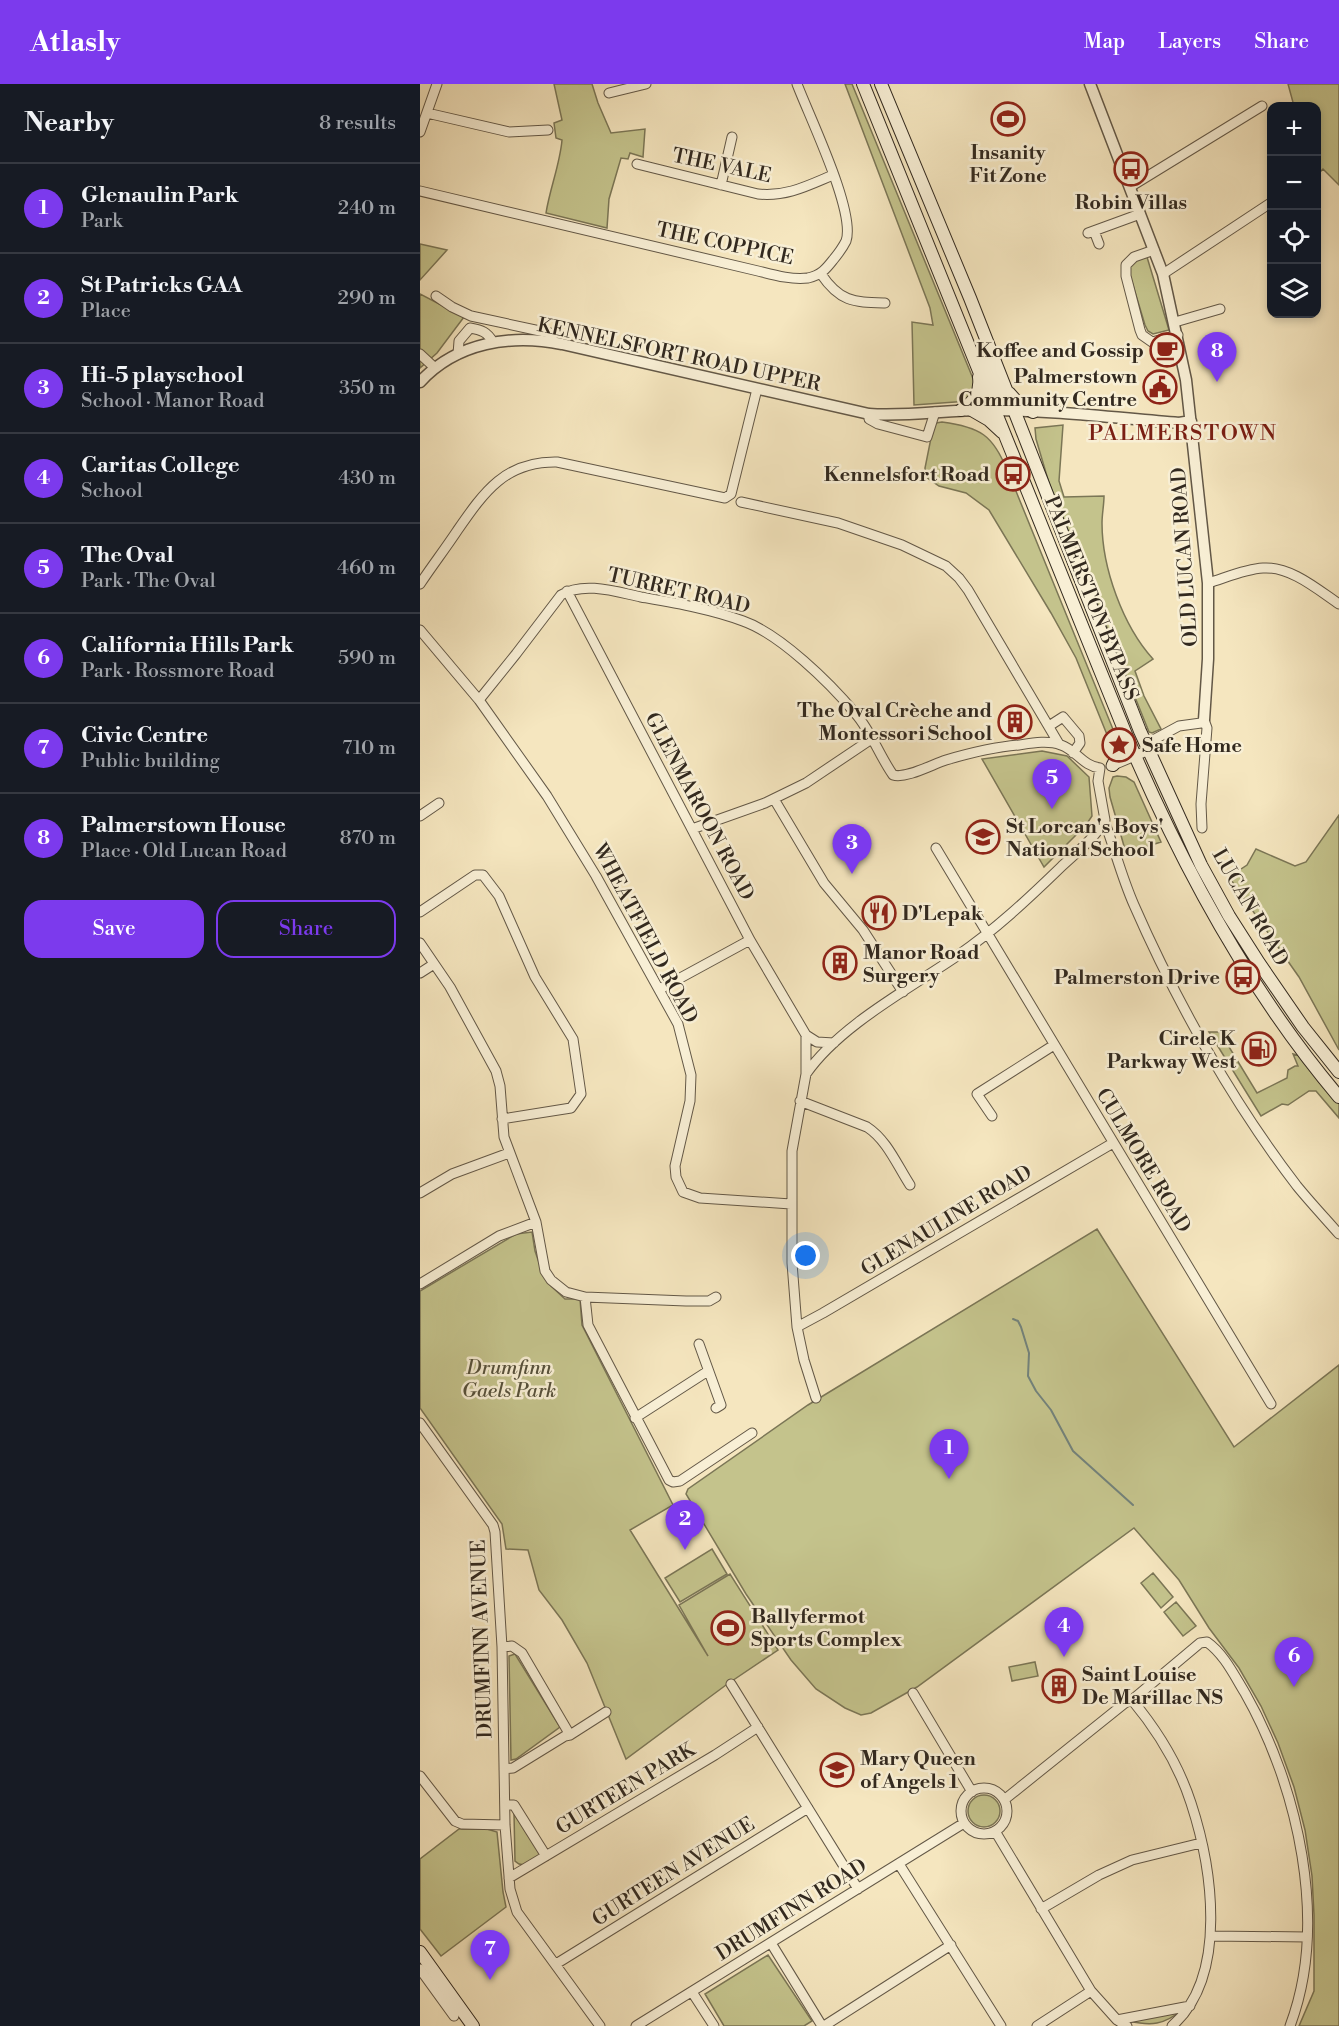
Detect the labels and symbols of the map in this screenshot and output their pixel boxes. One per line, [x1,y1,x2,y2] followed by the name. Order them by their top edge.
[990,101,1026,137] sports icon: Insanity Fit Zone
[969,141,1047,189] place label: Insanity Fit Zone
[670,144,774,189] street label: THE VALE
[1113,151,1149,187] bus stop icon: Robin Villas
[1075,191,1187,216] place label: Robin Villas
[654,218,796,271] street label: THE COPPICE
[535,313,824,398] street label: KENNELSFORT ROAD UPPER
[1149,332,1185,368] cafe icon: Koffee and Gossip
[1198,332,1236,382] pin: 8
[976,339,1144,364] place label: Koffee and Gossip
[958,365,1138,413] place label: Palmerstown Community Centre
[1142,369,1178,405] public building icon: Palmerstown Community Centre
[1088,420,1278,447] district label: PALMERSTOWN
[995,456,1031,492] bus stop icon: Kennelsfort Road
[824,463,990,488] place label: Kennelsfort Road
[1167,466,1204,648] street label: OLD LUCAN ROAD
[1038,493,1143,705] street label: PALMERSTON BYPASS
[605,563,753,620] street label: TURRET ROAD
[797,699,992,747] place label: The Oval Crèche and Montessori School
[997,704,1033,740] building icon: The Oval Crèche and Montessori School
[639,708,759,905] street label: GLENMAROON ROAD
[1101,727,1137,763] place icon: Safe Home
[1142,734,1242,759] place label: Safe Home
[1032,760,1072,809] pin: 5
[1006,815,1164,863] place label: St Lorcan's Boys' National School
[965,819,1001,855] school or university icon: St Lorcan's Boys' National School
[832,824,872,874] pin: 3
[586,839,703,1028] street label: WHEATFIELD ROAD
[1206,845,1293,971] street label: LUCAN ROAD
[861,895,897,931] restaurant icon: D'Lepak
[902,902,984,927] place label: D'Lepak
[863,941,980,989] place label: Manor Road Surgery
[822,945,858,981] building icon: Manor Road Surgery
[1225,959,1261,995] bus stop icon: Palmerston Drive
[1054,966,1220,991] place label: Palmerston Drive
[1107,1027,1237,1075] place label: Circle K Parkway West
[1241,1031,1277,1067] fuel station icon: Circle K Parkway West
[1090,1084,1196,1238] street label: CULMORE ROAD
[857,1160,1037,1282] street label: GLENAULINE ROAD
[791,1241,820,1270] your location
[462,1356,556,1404] park label: Drumfinn Gaels Park
[930,1430,968,1479] pin: 1
[666,1500,704,1550] pin: 2
[467,1539,498,1739] street label: DRUMFINN AVENUE
[751,1605,902,1653] place label: Ballyfermot Sports Complex
[1044,1608,1084,1657] pin: 4
[710,1610,746,1646] sports icon: Ballyfermot Sports Complex
[1274,1638,1314,1687] pin: 6
[1082,1663,1223,1711] place label: Saint Louise De Marillac NS
[1041,1668,1077,1704] building icon: Saint Louise De Marillac NS
[552,1737,701,1841] street label: GURTEEN PARK
[860,1747,977,1795] place label: Mary Queen of Angels 1
[819,1752,855,1788] school or university icon: Mary Queen of Angels 1
[588,1812,760,1932] street label: GURTEEN AVENUE
[712,1854,872,1967] street label: DRUMFINN ROAD
[470,1930,510,1980] pin: 7

